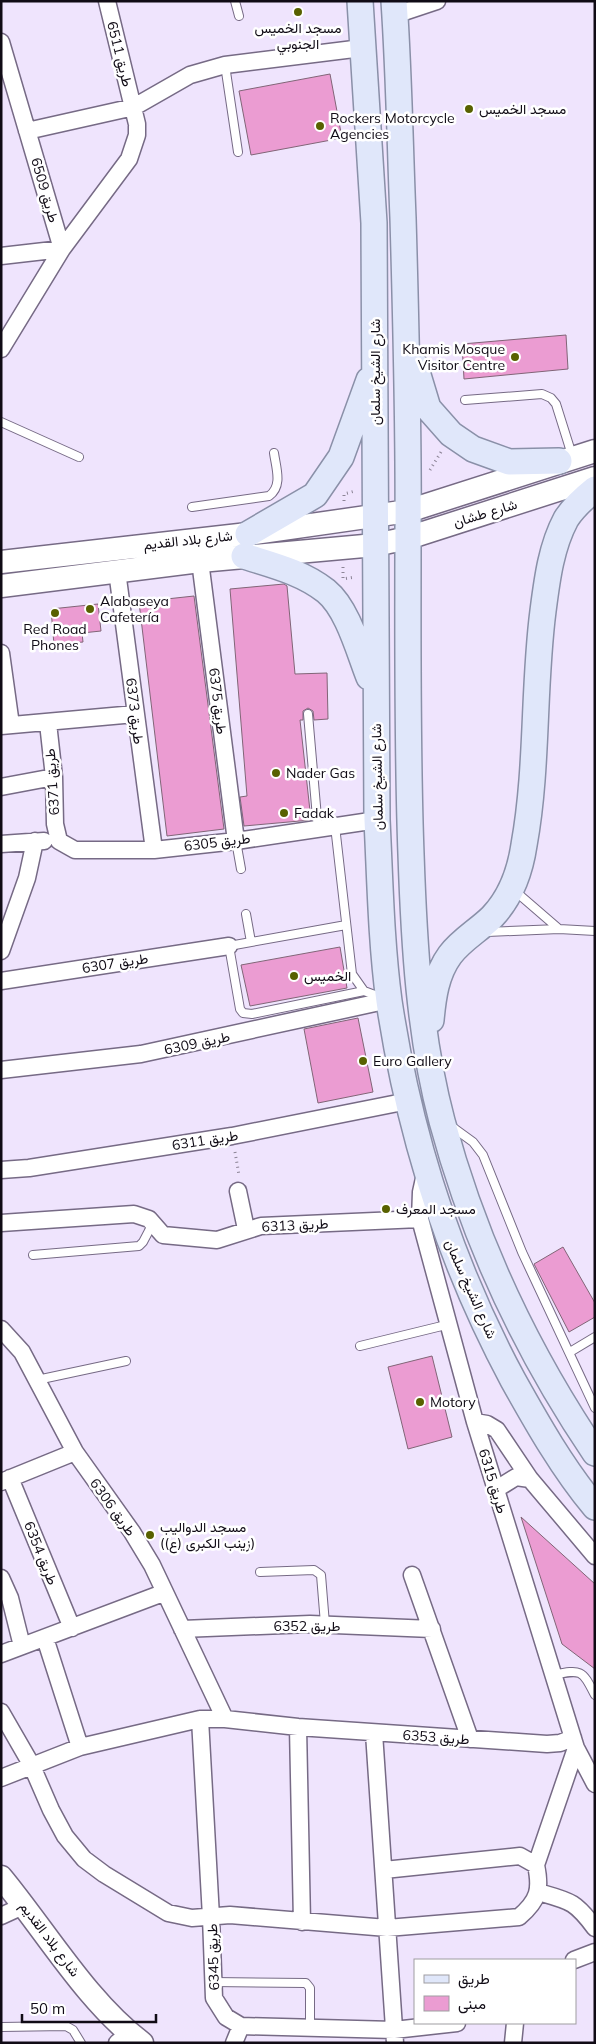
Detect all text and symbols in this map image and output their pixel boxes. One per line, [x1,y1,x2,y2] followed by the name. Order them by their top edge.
[292,6,304,18] marker: مسجد الخميس الجنوبي
[103,19,137,89] street label: طريق 6511
[254,19,342,56] place label: مسجد الخميس الجنوبي
[479,100,566,118] place label: مسجد الخميس
[463,103,475,115] marker: مسجد الخميس
[330,109,455,143] place label: Rockers Motorcycle Agencies
[314,120,326,132] marker: Rockers Motorcycle Agencies
[27,155,63,225] street label: طريق 6509
[366,319,386,425] street label: شارع الشيخ سلمان
[402,340,505,374] place label: Khamis Mosque Visitor Centre
[509,351,521,363] marker: Khamis Mosque Visitor Centre
[451,495,520,533] street label: شارع طشان
[142,526,234,556] street label: شارع بلاد القديم
[100,592,169,626] place label: Alabaseya Cafetería
[84,603,96,615] marker: Alabaseya Cafetería
[49,607,61,619] marker: Red Road Phones
[23,620,87,654] place label: Red Road Phones
[205,667,231,735] street label: طريق 6375
[122,677,148,745] street label: طريق 6373
[367,723,389,831] street label: شارع الشيخ سلمان
[41,748,63,816] street label: طريق 6371
[286,764,355,782] place label: Nader Gas
[270,767,282,779] marker: Nader Gas
[294,804,335,822] place label: Fadak
[278,807,290,819] marker: Fadak
[183,829,251,855] street label: طريق 6305
[81,949,149,977] street label: طريق 6307
[304,967,351,985] place label: الخميس
[288,970,300,982] marker: الخميس
[162,1027,232,1059] street label: طريق 6309
[373,1052,452,1070] place label: Euro Gallery
[357,1055,369,1067] marker: Euro Gallery
[171,1126,239,1154] street label: طريق 6311
[396,1200,476,1218] place label: مسجد المعرف
[380,1203,392,1215] marker: مسجد المعرف
[261,1214,329,1236] street label: طريق 6313
[439,1237,501,1342] street label: شارع الشيخ سلمان
[430,1393,476,1411] place label: Motory
[414,1396,426,1408] marker: Motory
[475,1446,511,1516] street label: طريق 6315
[86,1475,140,1539] street label: طريق 6306
[160,1518,255,1554] place label: مسجد الدواليب (زينب الكبرى (ع))
[20,1519,62,1587] street label: طريق 6354
[144,1529,156,1541] marker: مسجد الدواليب (زينب الكبرى (ع))
[274,1617,340,1635] street label: طريق 6352
[402,1726,470,1748] street label: طريق 6353
[14,1898,84,1981] street label: شارع بلاد القديم
[203,1923,223,1991] street label: طريق 6345
[414,1959,576,2024] legend
[458,1969,490,1989] text: طريق
[22,1992,156,2024] scale bar
[458,1994,486,2014] text: مبنى
[30,1999,65,2018] text: 50 m

